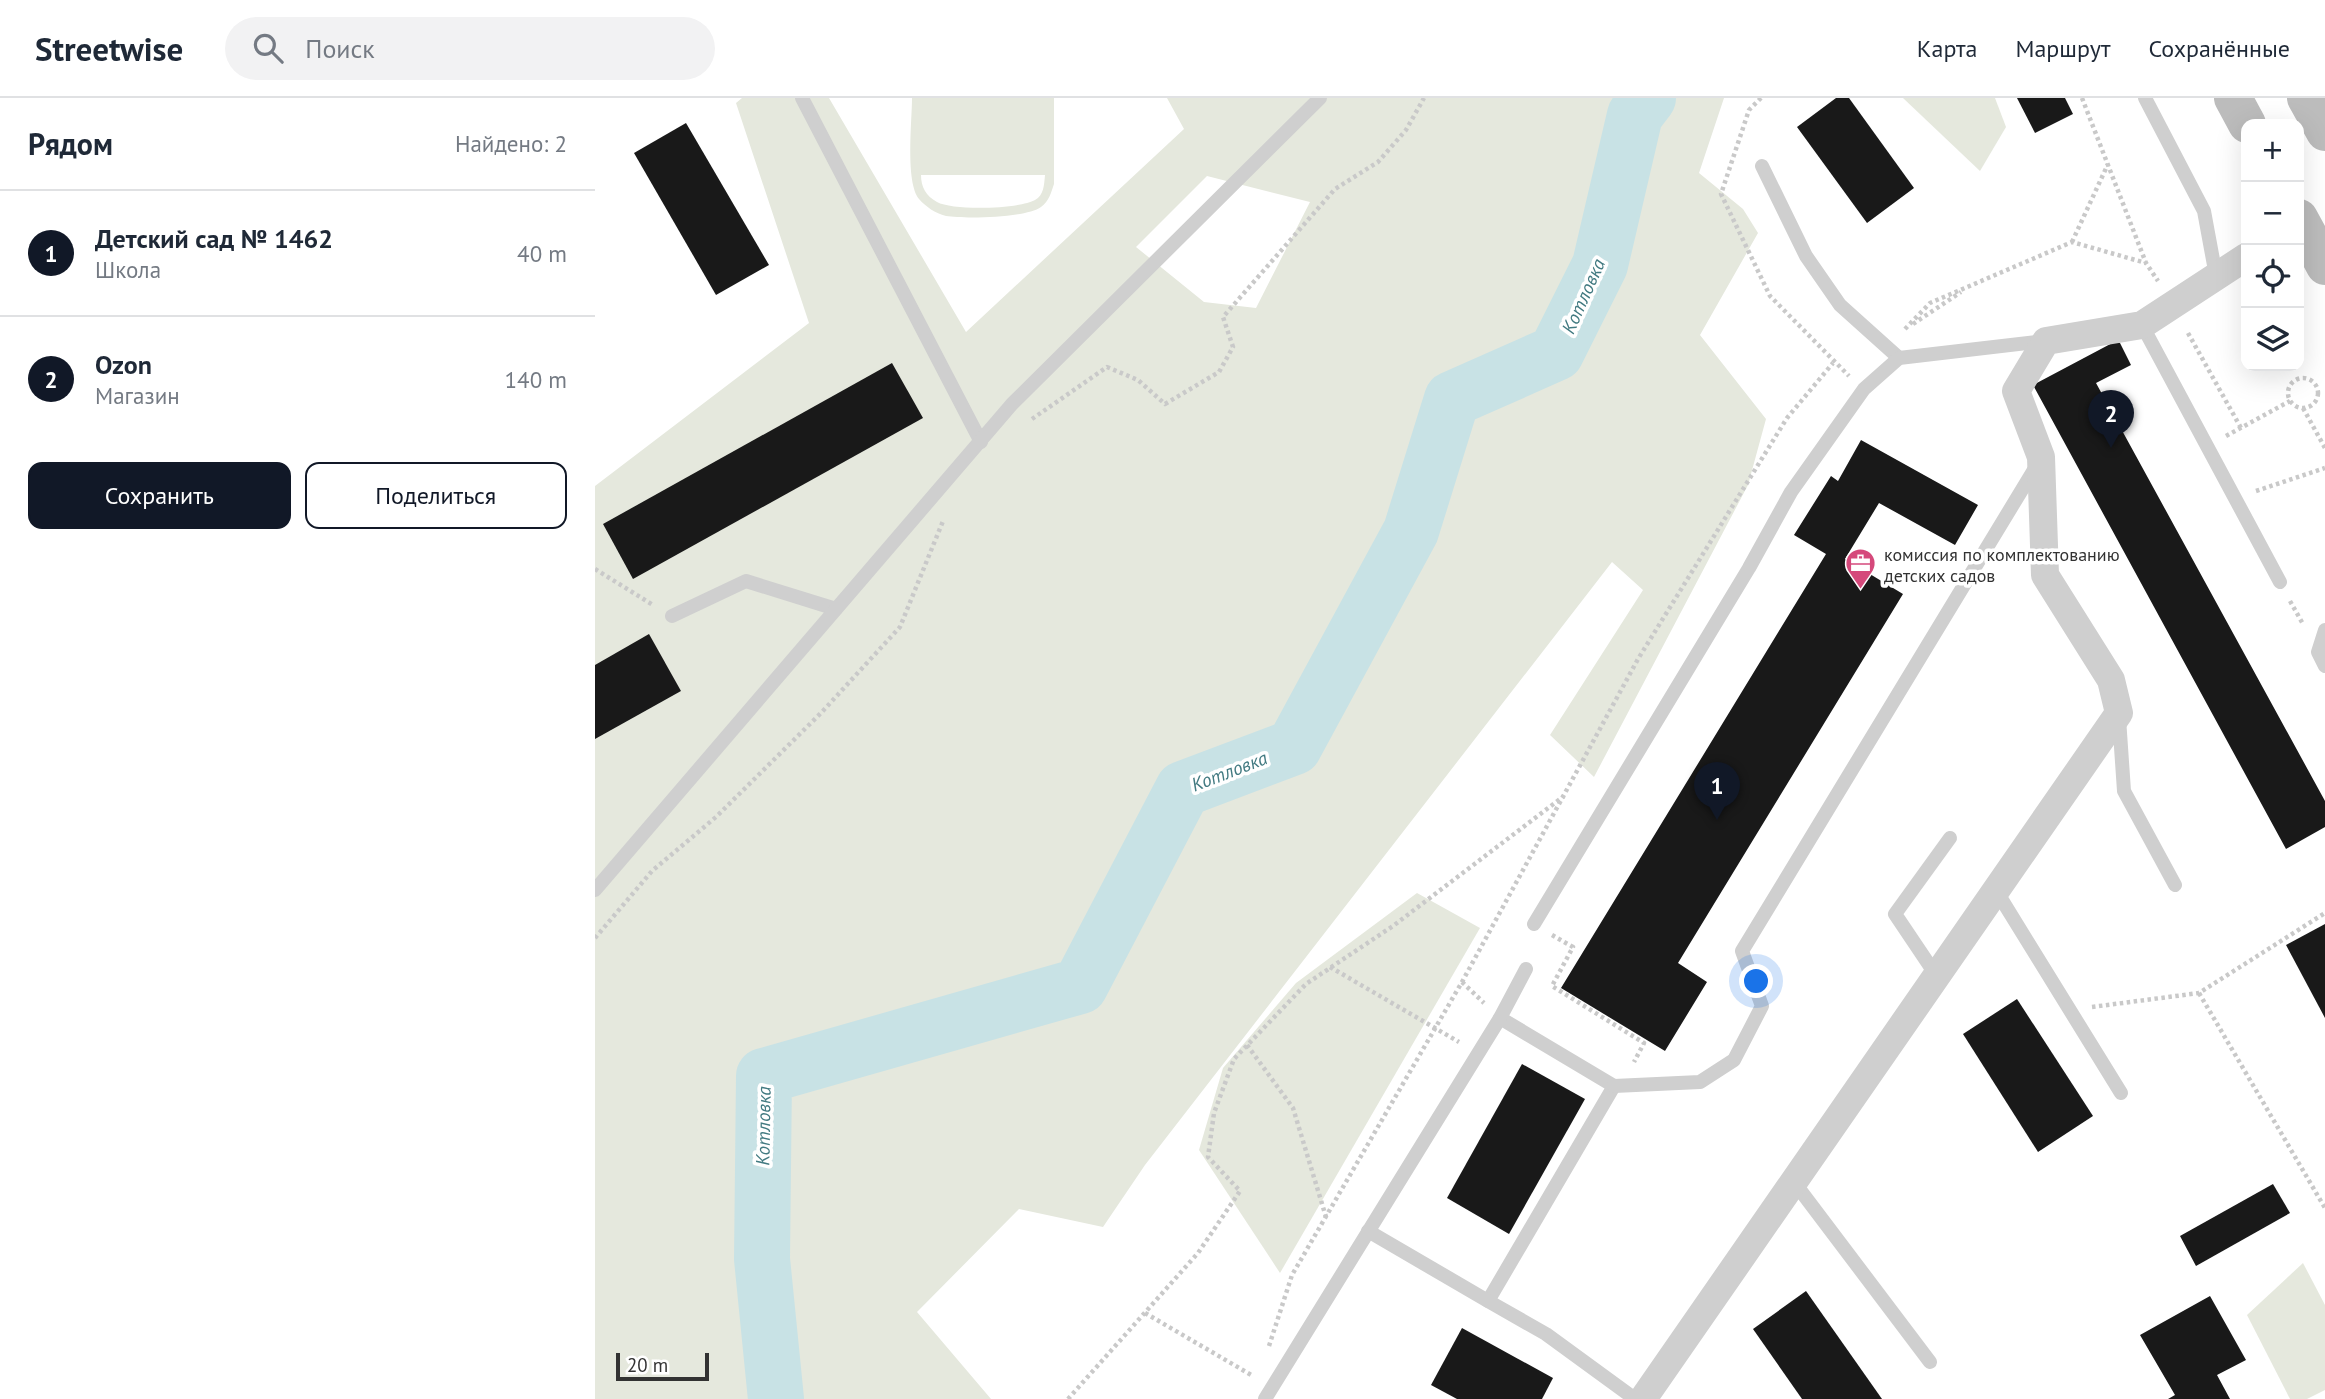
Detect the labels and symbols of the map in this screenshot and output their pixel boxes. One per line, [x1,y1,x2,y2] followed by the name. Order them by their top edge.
[1556,254,1610,337] water label: Котловка
[2088,390,2134,448] pin: 2
[1884,543,2120,587] place label: комиссия по комплектованию детских садов
[1844,547,1878,591] office icon: комиссия по комплектованию детских садов
[1188,745,1271,796] water label: Котловка
[1694,762,1740,820] pin: 1
[1739,964,1773,998] your location
[750,1085,776,1166] water label: Котловка
[616,1350,709,1382] scale bar

